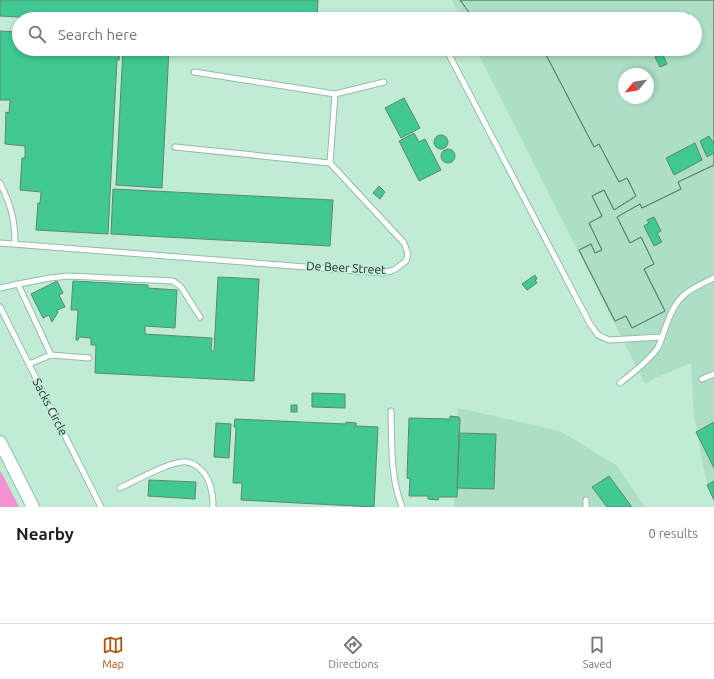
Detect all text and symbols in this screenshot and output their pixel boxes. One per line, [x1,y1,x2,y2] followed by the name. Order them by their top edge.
[12,12,702,56] search box
[26,23,48,45] icon: search
[58,26,137,43] text: Search here
[618,68,654,104] north arrow
[306,259,386,276] street label: De Beer Street
[31,376,70,437] street label: Sacks Circle
[16,524,74,543] text: Nearby
[648,526,698,540] text: 0 results
[102,634,124,670] tab: Map
[328,634,378,670] tab: Directions
[583,634,612,670] tab: Saved

